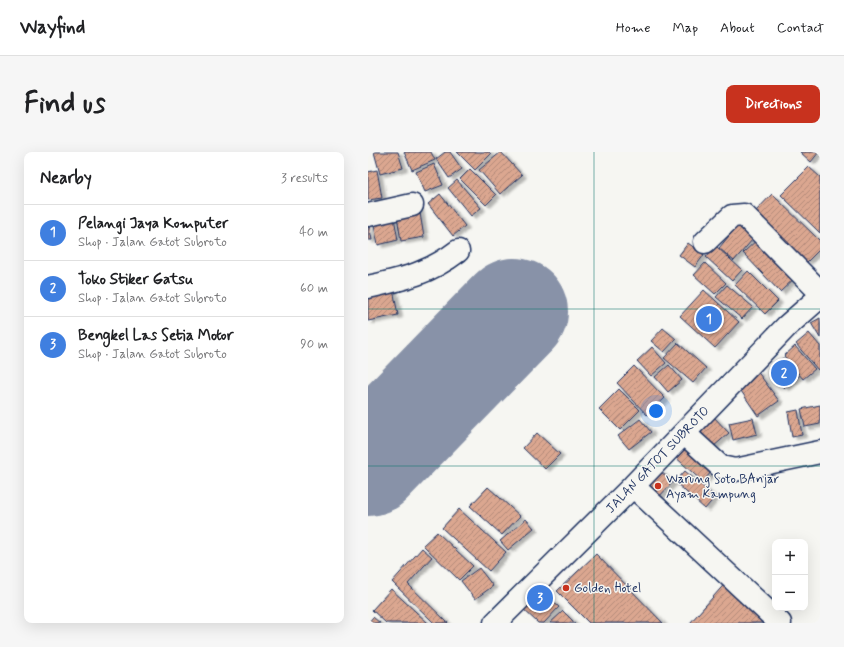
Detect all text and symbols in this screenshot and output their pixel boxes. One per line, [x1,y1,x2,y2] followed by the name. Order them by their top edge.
[20,15,85,40] text: Wayfind
[616,19,650,37] text: Home
[672,19,698,37] text: Map
[720,19,755,37] text: About
[777,19,824,37] text: Contact
[726,85,820,123] button: Directions
[24,86,105,123] text: Find us
[40,167,92,189] text: Nearby
[281,170,328,187] text: 3 results
[78,214,228,234] text: Pelangi Jaya Komputer
[50,224,56,241] text: 1
[299,224,328,241] text: 40 m
[78,234,227,251] text: Shop · Jalan Gatot Subroto
[78,270,193,290] text: Toko Stiker Gatsu
[50,280,56,297] text: 2
[300,280,328,297] text: 60 m
[78,290,227,307] text: Shop · Jalan Gatot Subroto
[696,304,722,334] pin: 1
[78,326,234,346] text: Bengkel Las Setia Motor
[50,336,56,353] text: 3
[300,336,328,353] text: 90 m
[78,346,227,363] text: Shop · Jalan Gatot Subroto
[771,358,797,388] pin: 2
[646,401,666,421] your location
[602,403,714,517] street label: JALAN GATOT SUBROTO
[666,471,780,503] place label: Warung Soto BAnjar Ayam Kampung
[653,481,663,491] marker: Warung Soto BAnjar Ayam Kampung
[772,539,808,611] map controls
[772,539,808,575] button: +
[772,575,808,611] button: −
[574,580,641,597] place label: Golden Hotel
[527,583,553,613] pin: 3
[561,583,571,593] marker: Golden Hotel

